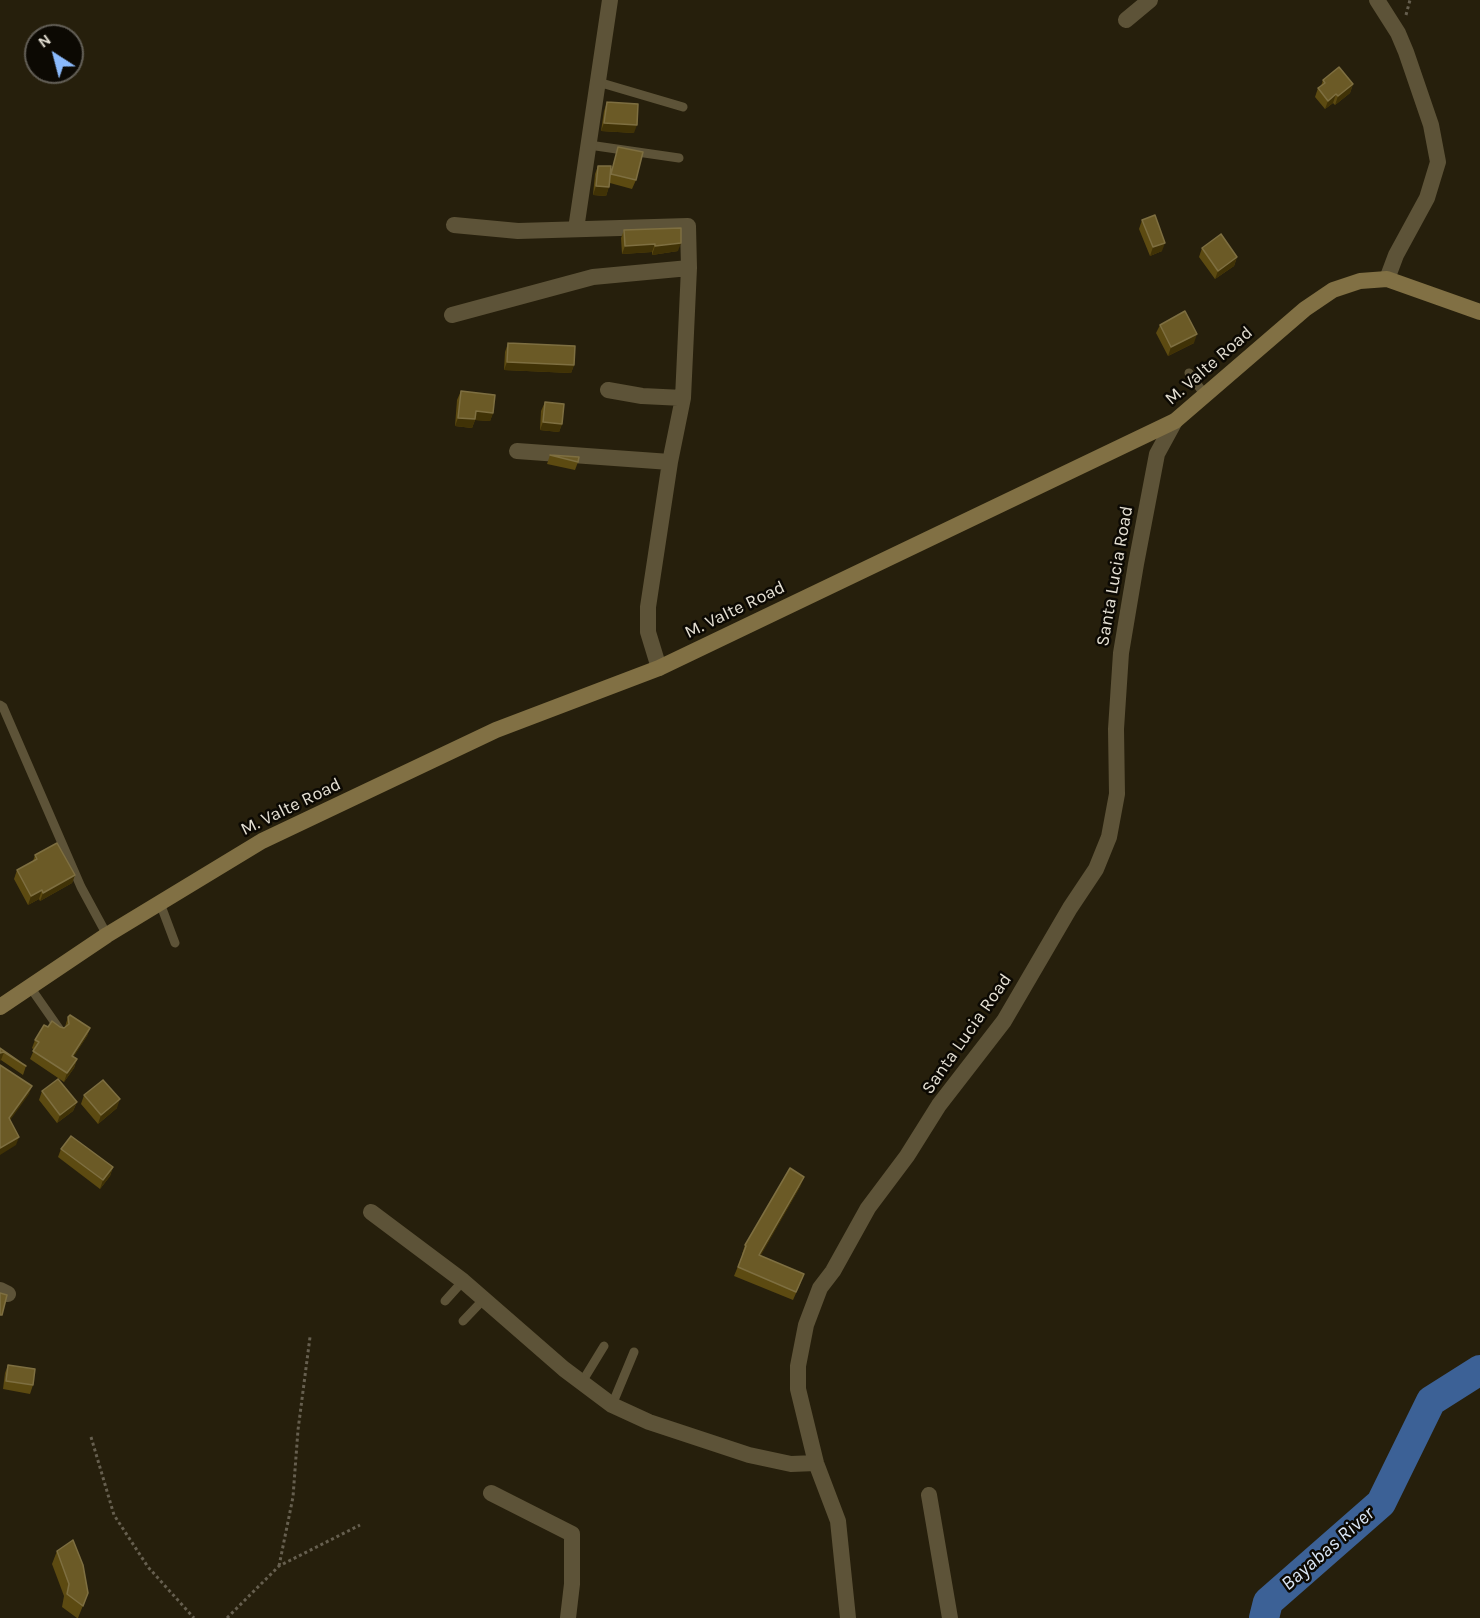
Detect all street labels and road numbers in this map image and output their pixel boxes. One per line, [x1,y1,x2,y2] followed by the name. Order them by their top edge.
[1161,322,1257,410] street label: M. Valte Road
[1092,504,1138,648] street label: Santa Lucia Road
[681,576,789,644] street label: M. Valte Road
[237,773,345,841] street label: M. Valte Road
[917,970,1017,1098] street label: Santa Lucia Road

